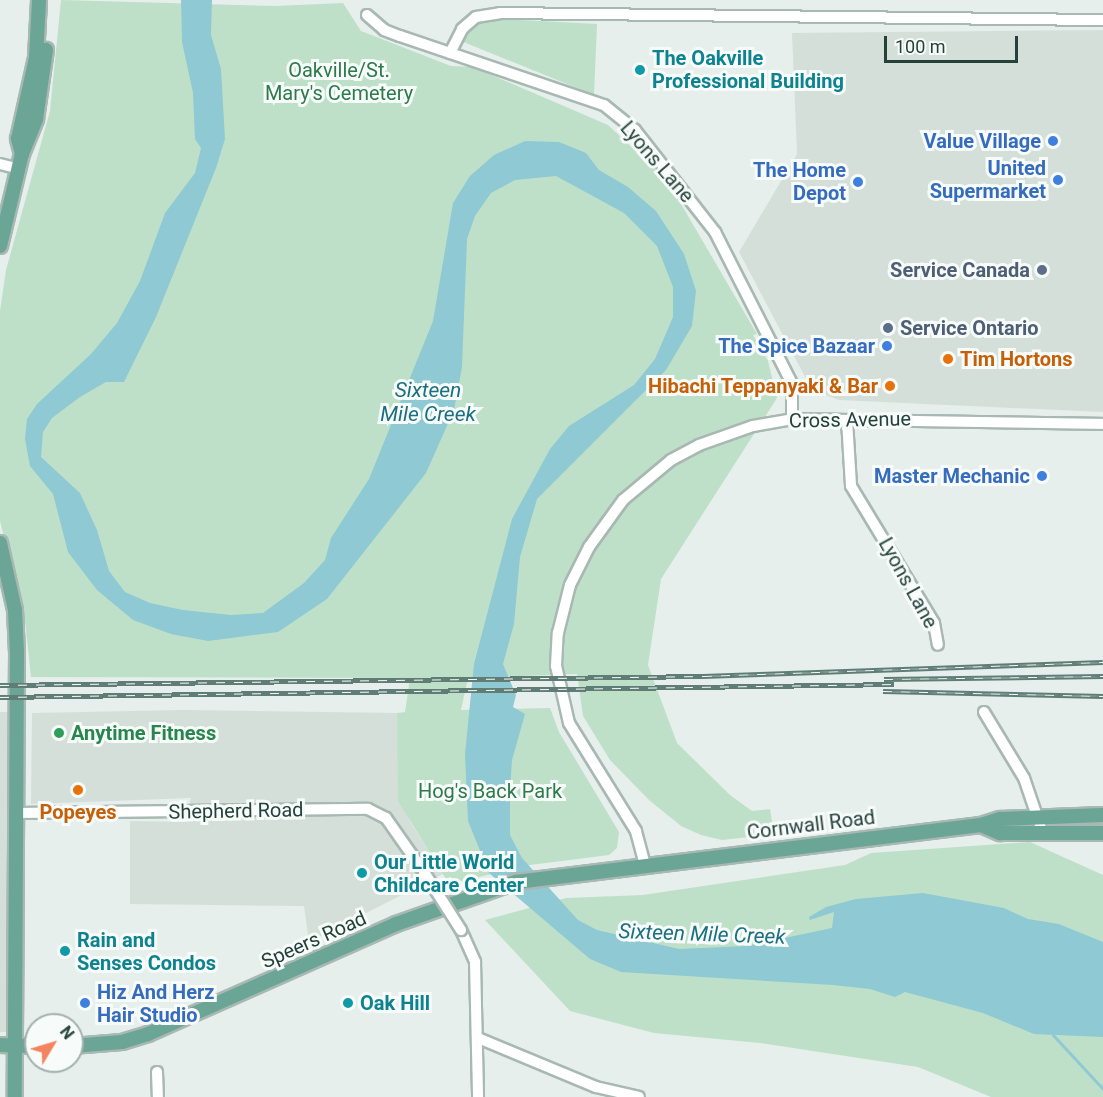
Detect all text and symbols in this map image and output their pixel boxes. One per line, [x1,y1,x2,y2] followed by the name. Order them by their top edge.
[887,24,1020,62] scale bar
[895,36,946,57] text: 100 m
[652,46,844,93] place label: The Oakville Professional Building
[265,58,413,105] park label: Oakville/St. Mary's Cemetery
[633,63,647,77] marker: The Oakville Professional Building
[615,116,699,208] street label: Lyons Lane
[924,129,1041,153] place label: Value Village
[1046,134,1060,148] marker: Value Village
[930,156,1046,203] place label: United Supermarket
[753,158,846,205] place label: The Home Depot
[1051,173,1065,187] marker: United Supermarket
[851,175,865,189] marker: The Home Depot
[890,258,1030,282] place label: Service Canada
[1035,263,1049,277] marker: Service Canada
[900,316,1039,340] place label: Service Ontario
[881,321,895,335] marker: Service Ontario
[718,334,875,358] place label: The Spice Bazaar
[880,339,894,353] marker: The Spice Bazaar
[960,347,1072,371] place label: Tim Hortons
[941,352,955,366] marker: Tim Hortons
[648,374,878,398] place label: Hibachi Teppanyaki & Bar
[380,377,476,427] water label: Sixteen Mile Creek
[883,379,897,393] marker: Hibachi Teppanyaki & Bar
[789,407,911,433] street label: Cross Avenue
[874,464,1030,488] place label: Master Mechanic
[1035,469,1049,483] marker: Master Mechanic
[873,534,943,632] street label: Lyons Lane
[71,721,216,745] place label: Anytime Fitness
[52,726,66,740] marker: Anytime Fitness
[418,779,562,803] park label: Hog's Back Park
[71,783,85,797] marker: Popeyes
[168,798,304,824] street label: Shepherd Road
[40,800,116,824] place label: Popeyes
[746,805,876,845] street label: Cornwall Road
[374,850,524,897] place label: Our Little World Childcare Center
[355,866,369,880] marker: Our Little World Childcare Center
[258,906,370,974] street label: Speers Road
[618,918,786,950] water label: Sixteen Mile Creek
[77,928,216,975] place label: Rain and Senses Condos
[58,944,72,958] marker: Rain and Senses Condos
[97,980,215,1027] place label: Hiz And Herz Hair Studio
[360,991,430,1015] place label: Oak Hill
[78,996,92,1010] marker: Hiz And Herz Hair Studio
[341,996,355,1010] marker: Oak Hill
[24,1013,84,1073] north arrow
[56,1023,78,1043] text: N

